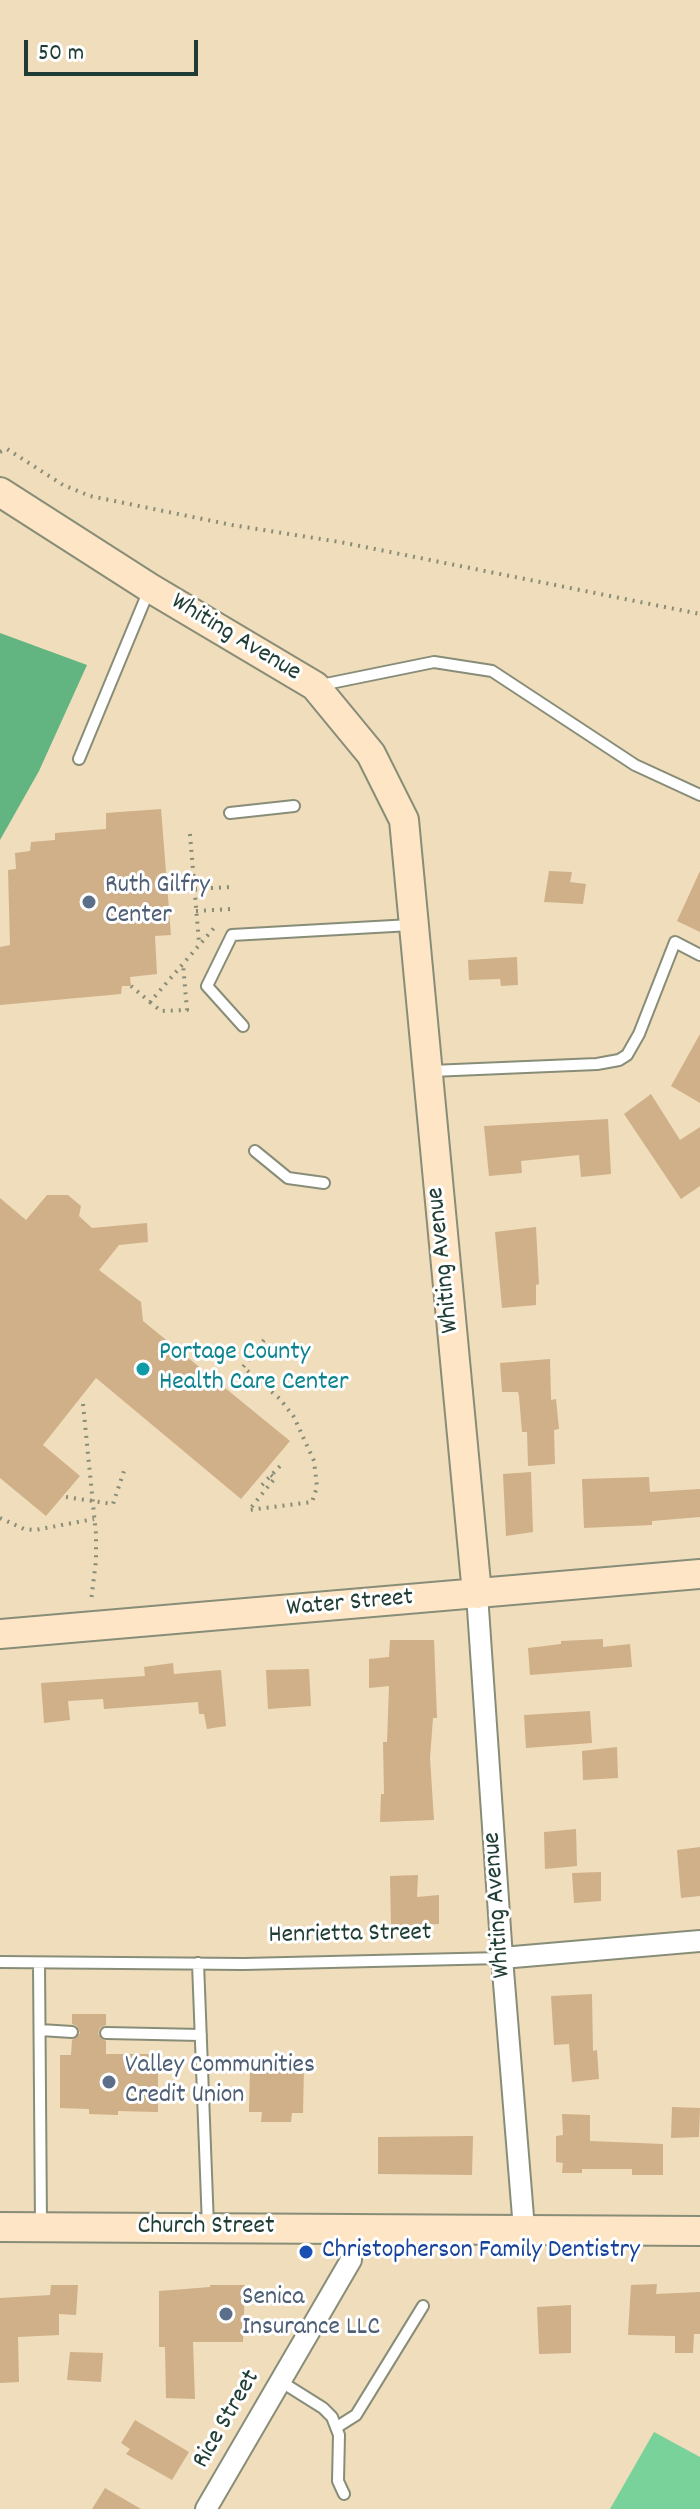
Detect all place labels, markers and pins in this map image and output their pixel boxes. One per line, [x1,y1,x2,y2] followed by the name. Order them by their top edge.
[105,871,210,932] place label: Ruth Gilfry Center
[80,893,98,911] marker: Ruth Gilfry Center
[159,1338,349,1400] place label: Portage County Health Care Center
[134,1360,152,1378] marker: Portage County Health Care Center
[125,2051,315,2112] place label: Valley Communities Credit Union
[100,2073,118,2091] marker: Valley Communities Credit Union
[322,2236,640,2268] place label: Christopherson Family Dentistry
[297,2243,315,2261] marker: Christopherson Family Dentistry
[242,2283,380,2344] place label: Senica Insurance LLC
[217,2305,235,2323] marker: Senica Insurance LLC

